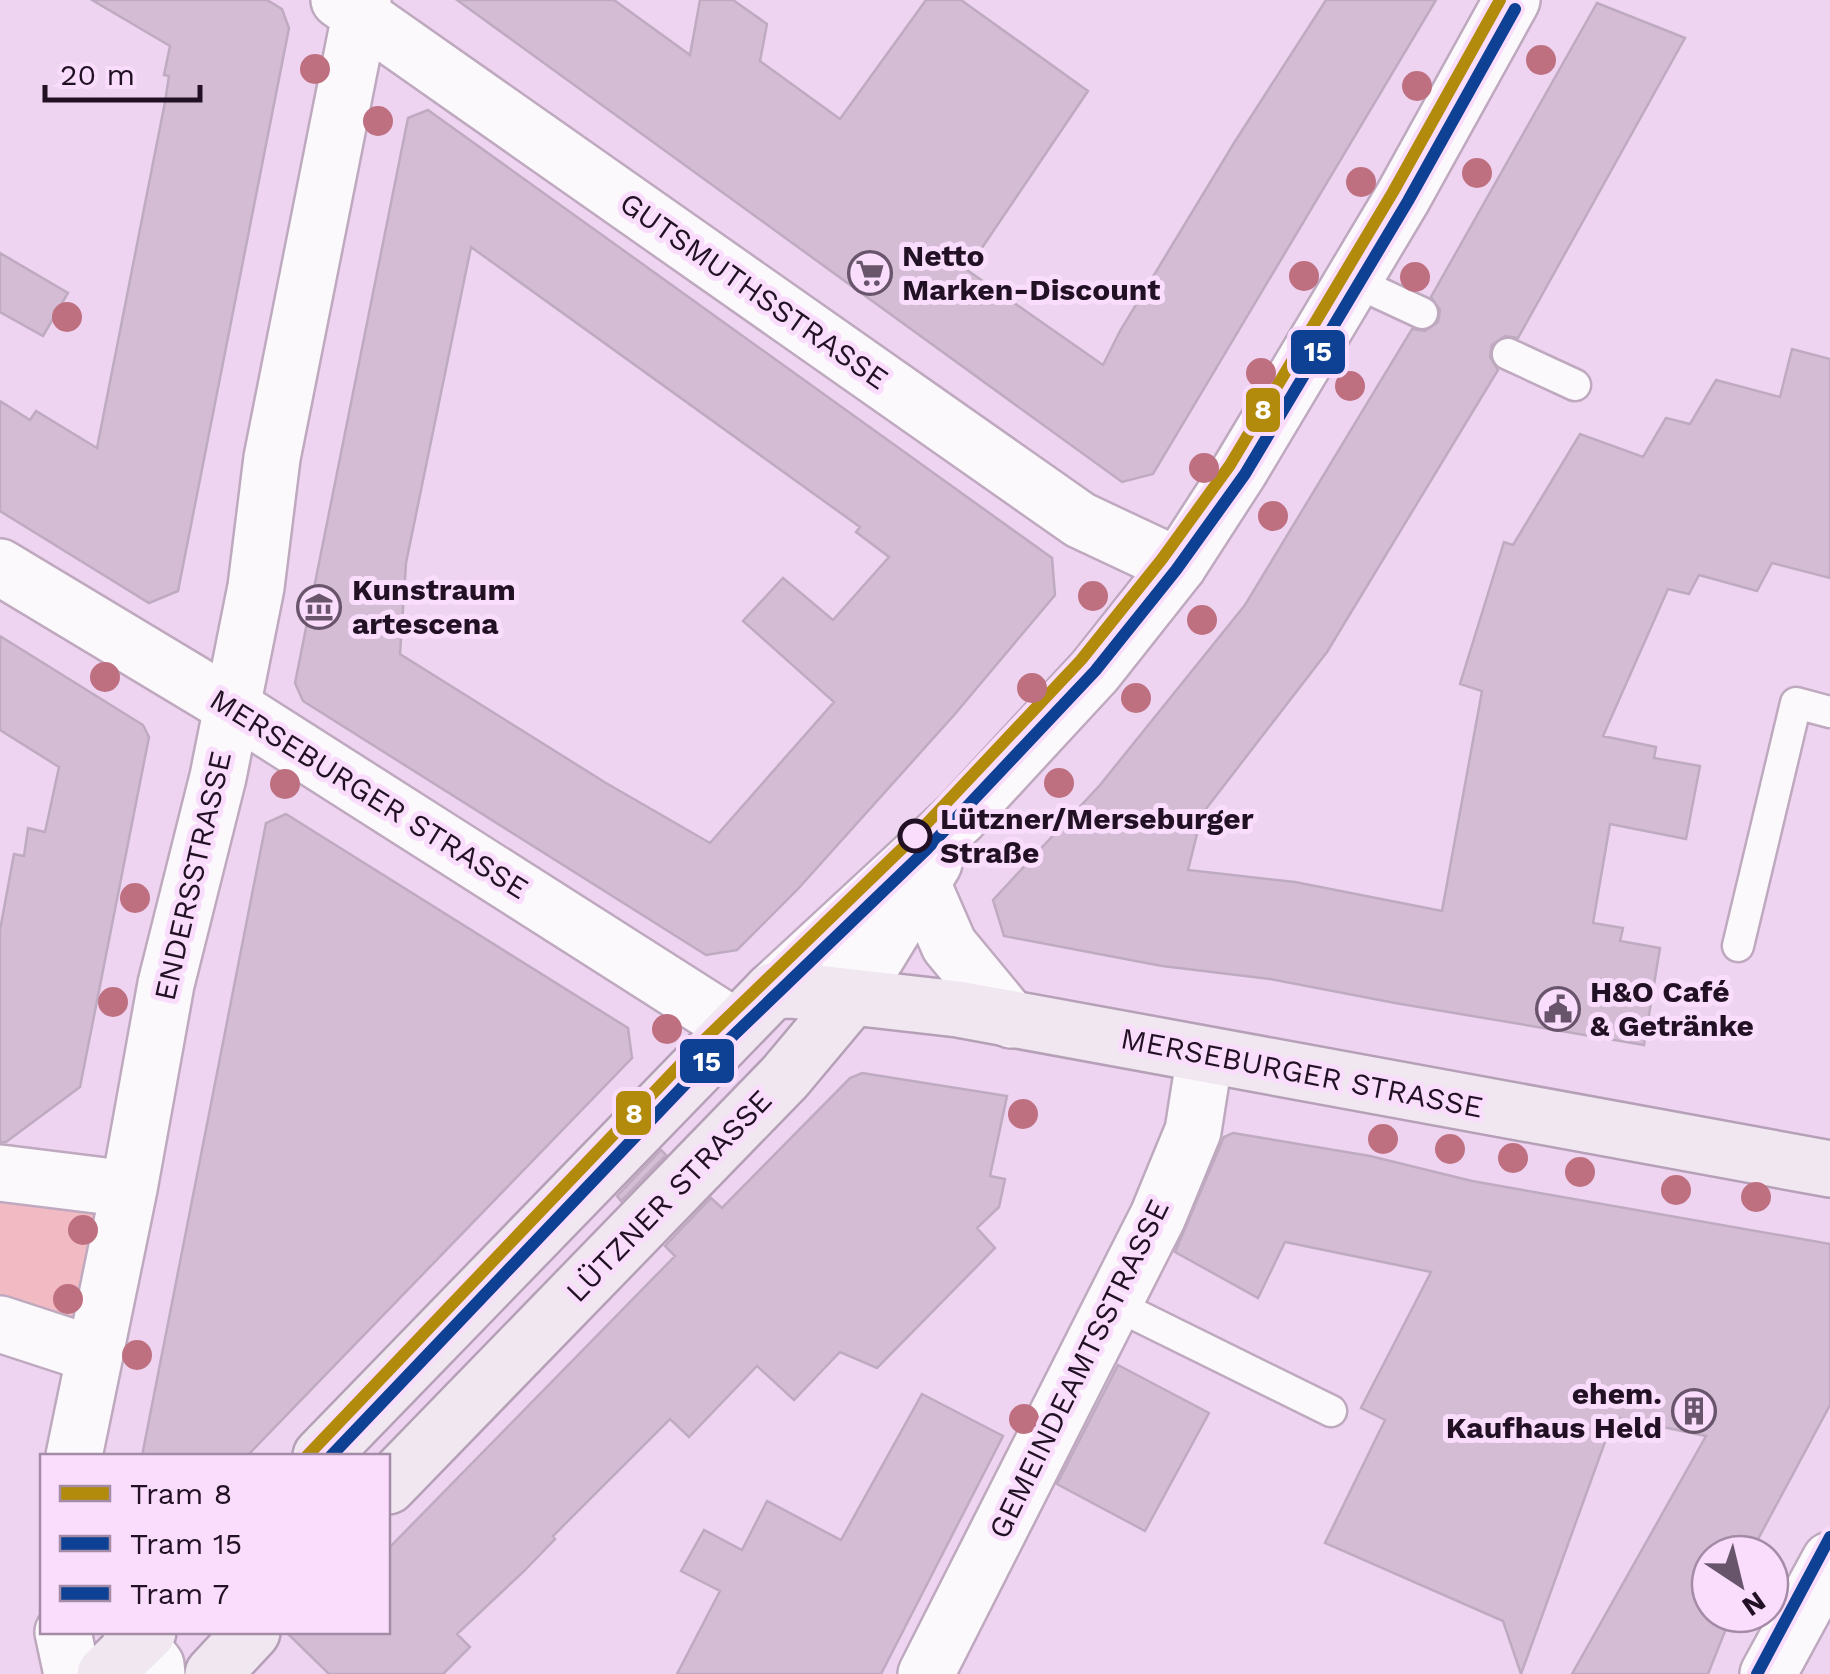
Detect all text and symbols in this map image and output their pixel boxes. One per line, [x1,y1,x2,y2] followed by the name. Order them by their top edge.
[45,40,200,102] scale bar
[60,57,135,92] text: 20 m
[614,185,895,396] street label: GUTSMUTHSSTRASSE
[902,238,1160,307] place label: Netto Marken-Discount
[847,250,893,296] supermarket icon: Netto Marken-Discount
[1289,328,1347,376] line badge: 15
[1304,335,1332,368] text: 15
[1244,386,1282,434] line badge: 8
[1254,393,1272,426] text: 8
[352,572,516,641] place label: Kunstraum artescena
[296,584,342,630] museum icon: Kunstraum artescena
[204,681,535,906] street label: MERSEBURGER STRASSE
[147,748,238,1004] street label: ENDERSSTRASSE
[940,801,1254,870] place label: Lützner/Merseburger Straße
[899,820,931,852] marker: Lützner/Merseburger Straße
[1590,974,1754,1043] place label: H&O Café & Getränke
[1535,986,1581,1032] public building icon: H&O Café & Getränke
[1118,1020,1486,1125] street label: MERSEBURGER STRASSE
[678,1037,736,1085] line badge: 15
[693,1045,721,1078] text: 15
[559,1083,779,1309] street label: LÜTZNER STRASSE
[614,1089,653,1137] line badge: 8
[625,1097,643,1130] text: 8
[981,1194,1176,1544] street label: GEMEINDEAMTSSTRASSE
[1446,1376,1662,1445] place label: ehem. Kaufhaus Held
[1671,1388,1717,1434] building icon: ehem. Kaufhaus Held
[40,1454,390,1634] legend
[130,1476,232,1511] text: Tram 8
[130,1526,242,1561] text: Tram 15
[1690,1534,1790,1634] north arrow
[130,1576,229,1611] text: Tram 7
[1736,1585,1772,1624] text: N

